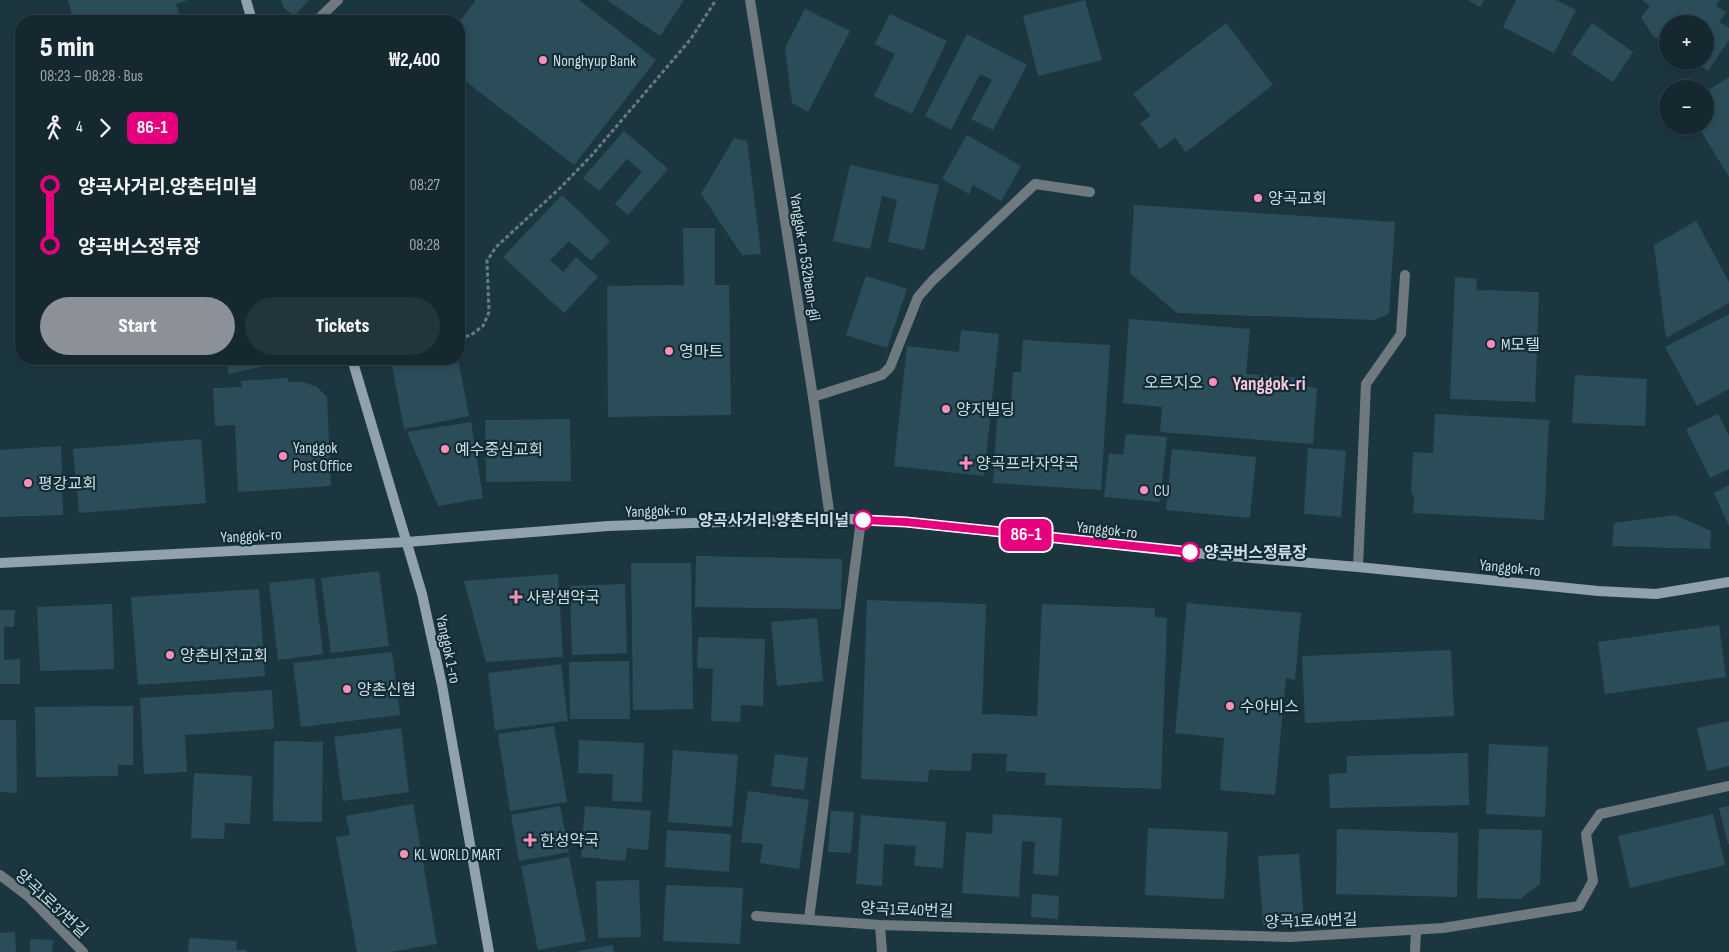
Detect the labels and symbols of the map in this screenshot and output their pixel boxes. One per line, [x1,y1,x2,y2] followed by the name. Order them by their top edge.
[553,52,636,71] place label: Nonghyup Bank
[537,54,549,66] marker: Nonghyup Bank
[1268,190,1327,209] place label: 양곡교회
[785,192,824,322] street label: Yanggok-ro 532beon-gil
[1252,192,1264,204] marker: 양곡교회
[1501,336,1540,355] place label: M모텔
[1485,338,1497,350] marker: M모텔
[679,343,723,362] place label: 영마트
[663,345,675,357] marker: 영마트
[1232,373,1306,396] district label: Yanggok-ri
[1144,374,1203,393] place label: 오르지오
[1207,376,1219,388] marker: 오르지오
[956,401,1015,420] place label: 양지빌딩
[940,403,952,415] marker: 양지빌딩
[293,439,352,476] place label: Yanggok Post Office
[455,441,543,460] place label: 예수중심교회
[439,443,451,455] marker: 예수중심교회
[277,450,289,462] marker: Yanggok Post Office
[976,455,1079,474] place label: 양곡프라자약국
[960,457,972,469] marker: 양곡프라자약국
[38,475,97,494] place label: 평강교회
[22,477,34,489] marker: 평강교회
[1154,482,1170,501] place label: CU
[1138,484,1150,496] marker: CU
[625,501,687,522] street label: Yanggok-ro
[853,510,873,530] marker: 양곡사거리.양촌터미널
[698,512,849,531] place label: 양곡사거리.양촌터미널
[1075,518,1138,543] street label: Yanggok-ro
[991,519,1061,551] line badge: 86-1
[220,525,282,548] street label: Yanggok-ro
[1180,542,1200,562] marker: 양곡버스정류장
[1204,544,1307,563] place label: 양곡버스정류장
[1478,556,1541,581] street label: Yanggok-ro
[526,589,600,608] place label: 사랑샘약국
[510,591,522,603] marker: 사랑샘약국
[431,613,464,685] street label: Yanggok 1-ro
[180,647,268,666] place label: 양촌비전교회
[164,649,176,661] marker: 양촌비전교회
[357,681,416,700] place label: 양촌신협
[341,683,353,695] marker: 양촌신협
[1240,698,1299,717] place label: 수아비스
[1224,700,1236,712] marker: 수아비스
[540,832,599,851] place label: 한성약국
[524,834,536,846] marker: 한성약국
[414,846,502,865] place label: KL WORLD MART
[398,848,410,860] marker: KL WORLD MART
[11,866,91,943] street label: 양곡1로37번길
[860,899,954,922] street label: 양곡1로40번길
[1264,910,1358,933] street label: 양곡1로40번길

